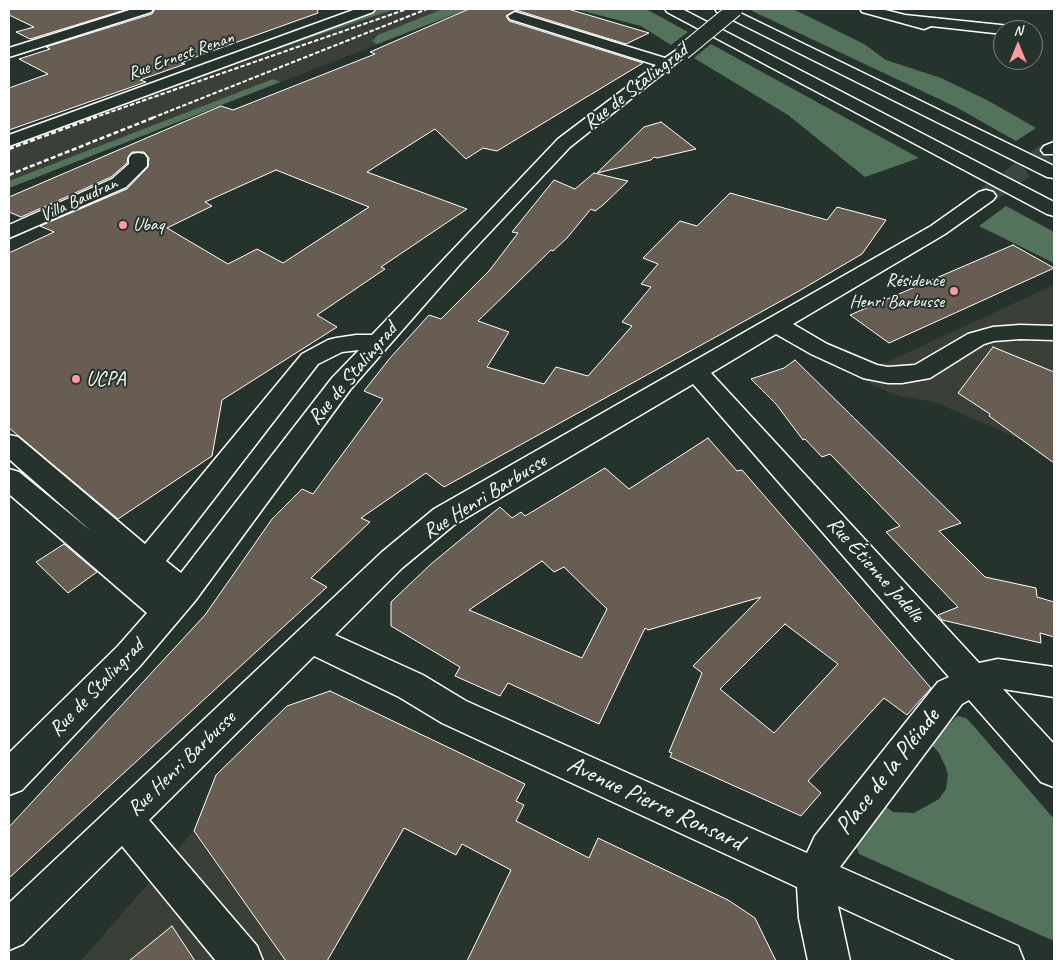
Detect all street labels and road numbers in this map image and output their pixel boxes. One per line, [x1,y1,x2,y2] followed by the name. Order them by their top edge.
[125,27,237,85] street label: Rue Ernest Renan
[579,38,693,136] street label: Rue de Stalingrad
[37,173,121,227] street label: Villa Baudran
[303,318,403,430] street label: Rue de Stalingrad
[419,449,551,545] street label: Rue Henri Barbusse
[821,512,929,628] street label: Rue Étienne Jodelle
[44,634,150,742] street label: Rue de Stalingrad
[829,703,947,841] street label: Place de la Pléiade
[123,706,241,822] street label: Rue Henri Barbusse
[562,750,748,858] street label: Avenue Pierre Ronsard

